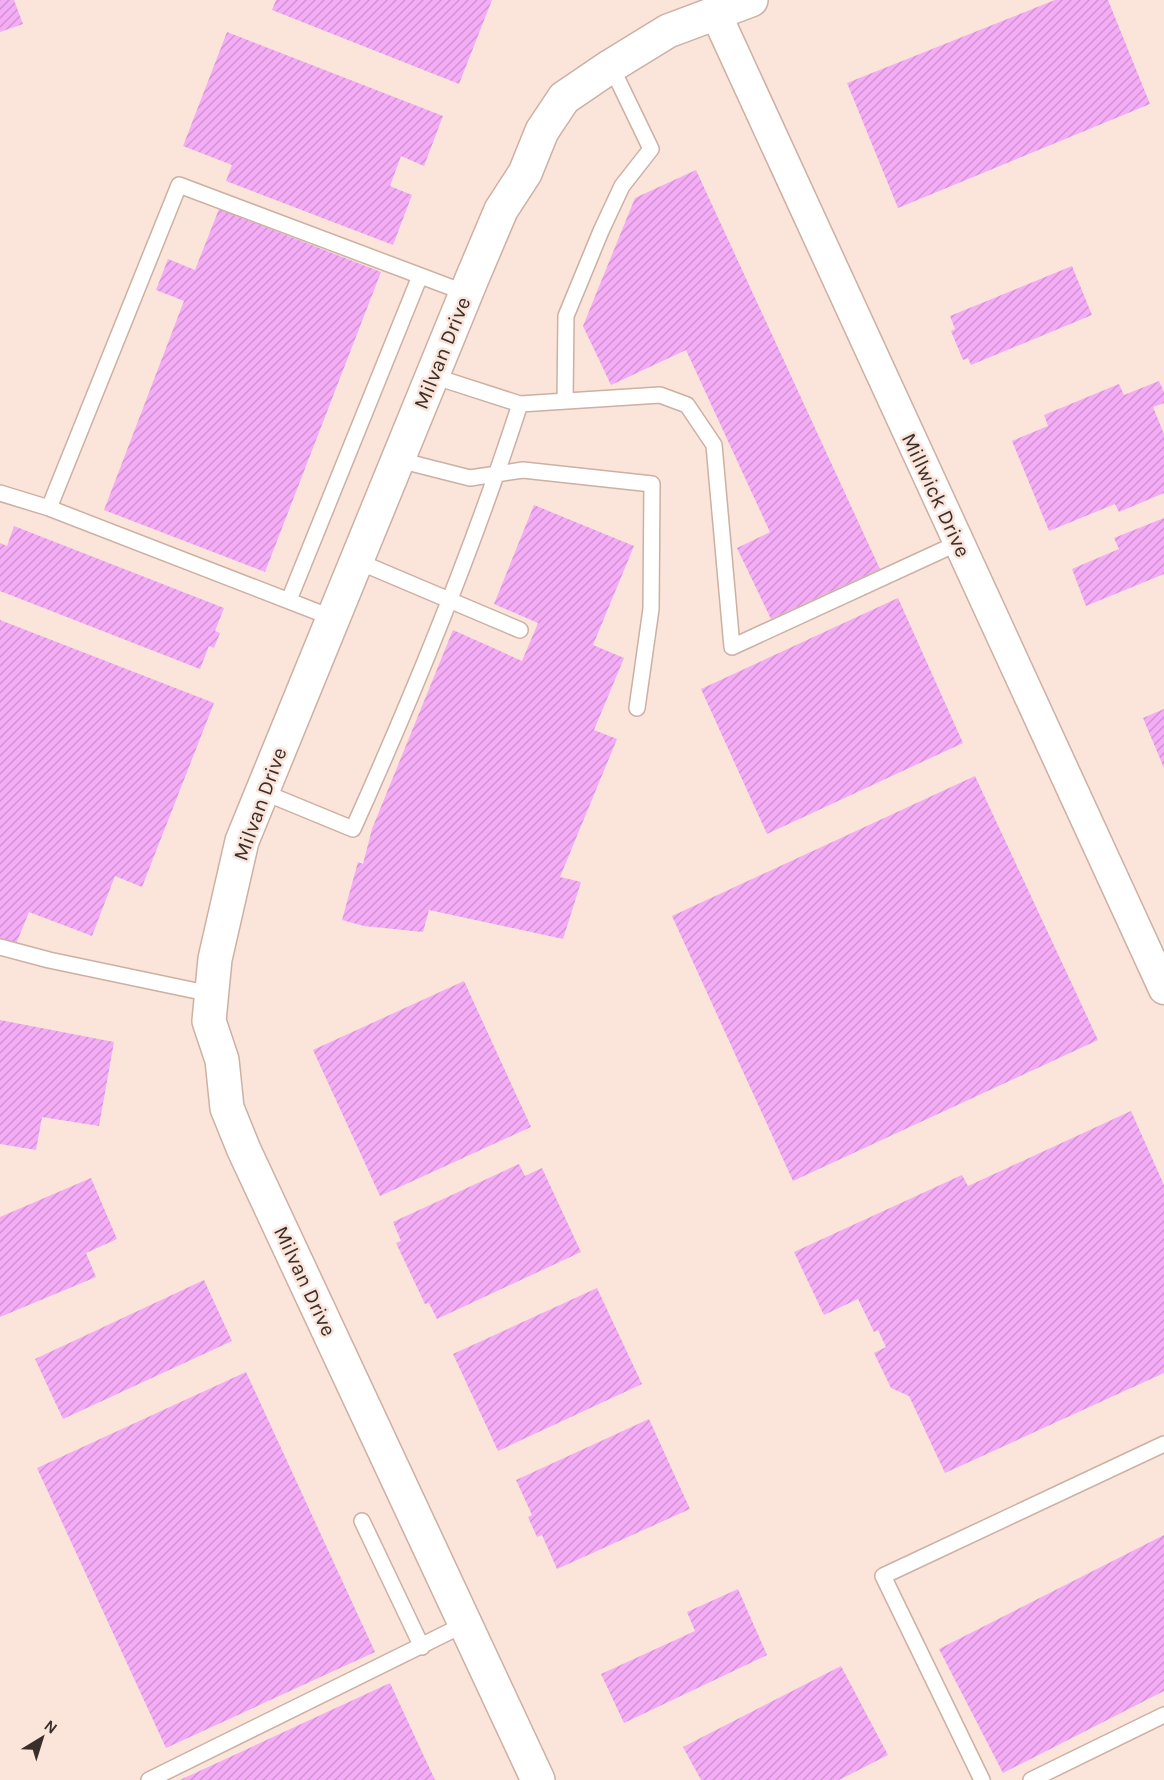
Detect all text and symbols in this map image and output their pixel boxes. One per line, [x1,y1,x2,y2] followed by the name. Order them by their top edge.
[409,293,475,413] street label: Milvan Drive
[897,429,975,561] street label: Millwick Drive
[228,744,292,864] street label: Milvan Drive
[269,1222,341,1340] street label: Milvan Drive
[12,1708,72,1768] north arrow
[41,1716,61,1738] text: N

